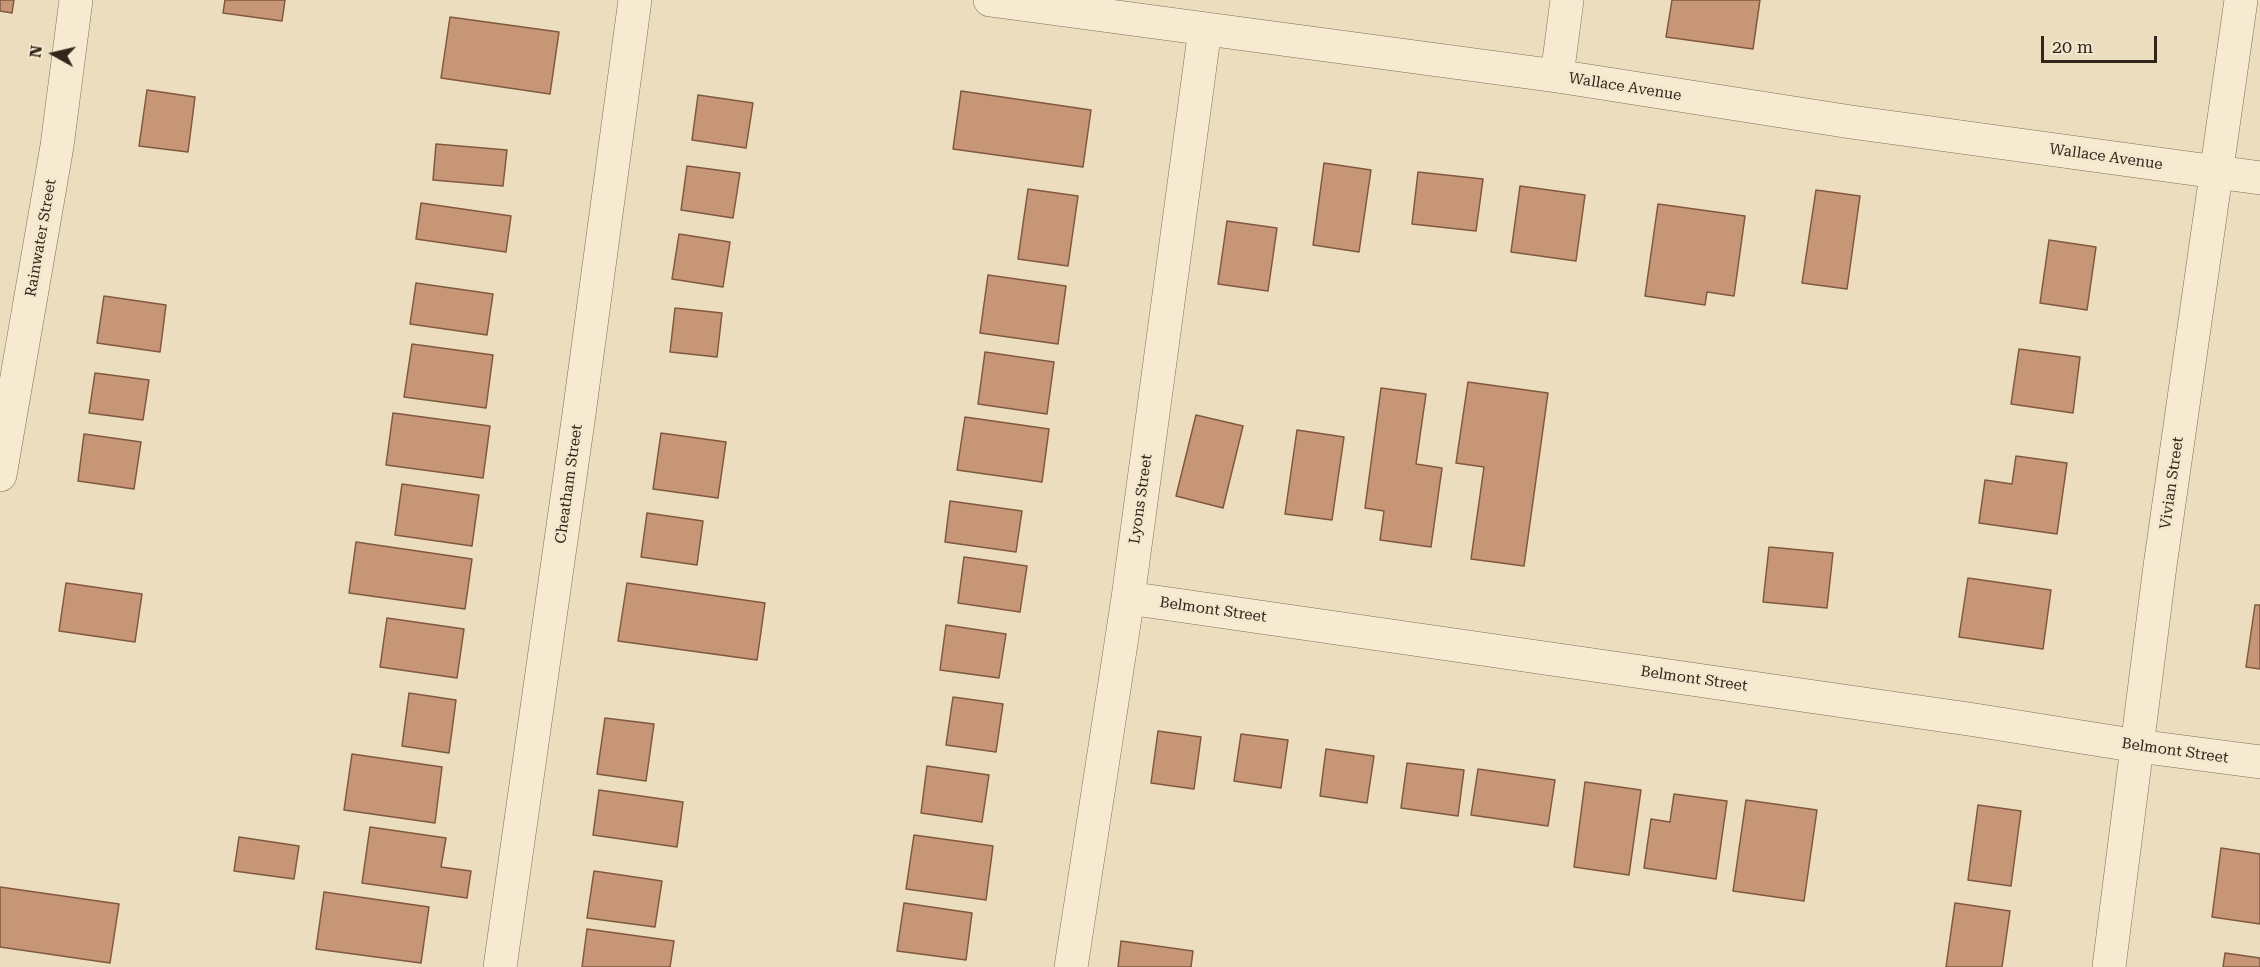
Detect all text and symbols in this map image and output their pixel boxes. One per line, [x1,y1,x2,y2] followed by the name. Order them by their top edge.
[24,24,84,84] north arrow
[2044,24,2160,62] scale bar
[2052,36,2093,57] text: 20 m
[25,44,46,59] text: N
[1567,69,1683,105] street label: Wallace Avenue
[2048,140,2164,174] street label: Wallace Avenue
[22,178,60,298] street label: Rainwater Street
[552,423,586,545] street label: Cheatham Street
[2157,436,2187,530] street label: Vivian Street
[1126,453,1156,545] street label: Lyons Street
[1158,594,1268,626] street label: Belmont Street
[1639,663,1749,695] street label: Belmont Street
[2120,735,2230,767] street label: Belmont Street

